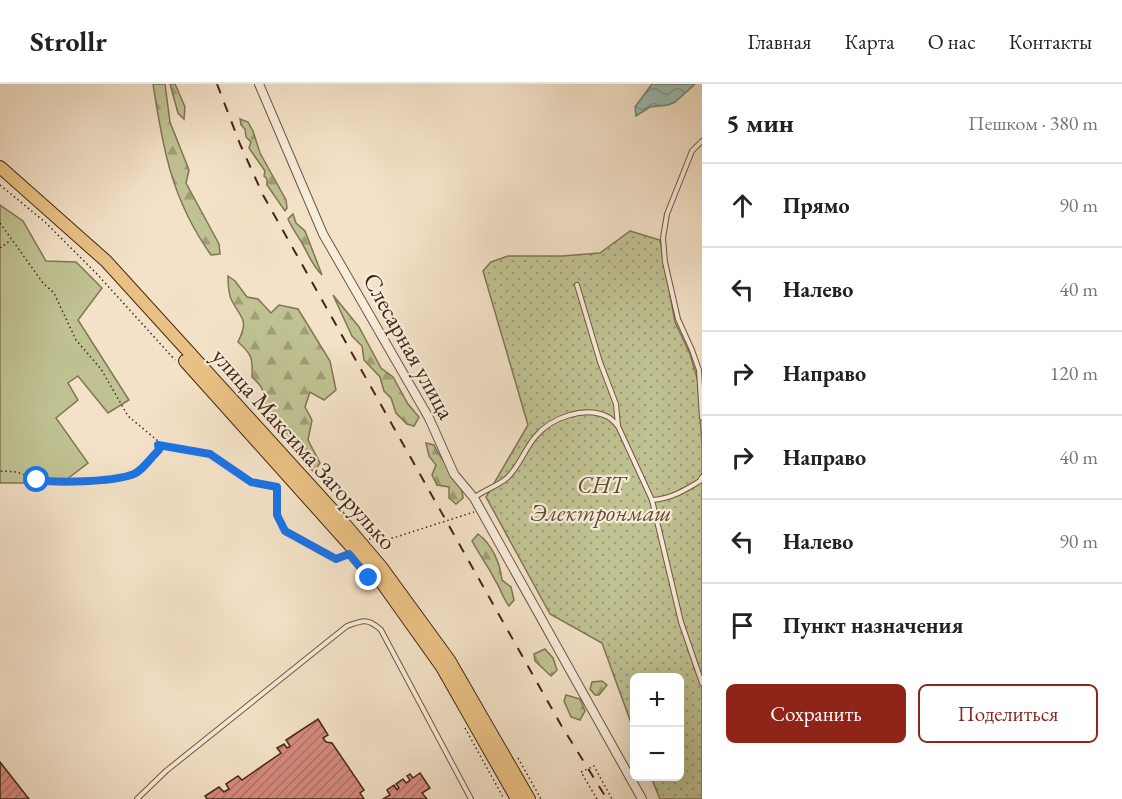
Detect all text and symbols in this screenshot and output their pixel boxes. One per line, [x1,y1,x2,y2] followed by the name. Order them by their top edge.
[30,23,107,59] text: Strollr
[747,28,811,55] text: Главная
[844,28,895,55] text: Карта
[928,28,976,55] text: О нас
[1009,28,1092,55] text: Контакты
[726,106,794,140] text: 5 мин
[968,110,1098,136] text: Пешком · 380 m
[726,189,759,222] icon: ahead
[783,191,850,220] text: Прямо
[1059,192,1098,218] text: 90 m
[356,267,463,425] street label: Слесарная улица
[726,273,759,306] icon: left
[783,275,853,304] text: Налево
[1059,276,1098,302] text: 40 m
[205,341,404,556] street label: улица Максима Загорулько
[726,357,759,390] icon: right
[783,359,866,388] text: Направо
[1050,360,1098,386] text: 120 m
[726,441,759,474] icon: right
[783,443,866,472] text: Направо
[1059,444,1098,470] text: 40 m
[23,466,49,492] route start
[530,469,672,528] park label: СНТ Электронмаш
[726,525,759,558] icon: left
[783,527,853,556] text: Налево
[1059,528,1098,554] text: 90 m
[355,564,381,590] route end
[726,609,759,642] icon: arrive
[783,611,963,640] text: Пункт назначения
[630,673,684,781] map controls
[630,673,684,727] button: +
[726,684,906,743] button: Сохранить
[918,684,1098,743] button: Поделиться
[630,727,684,781] button: −

